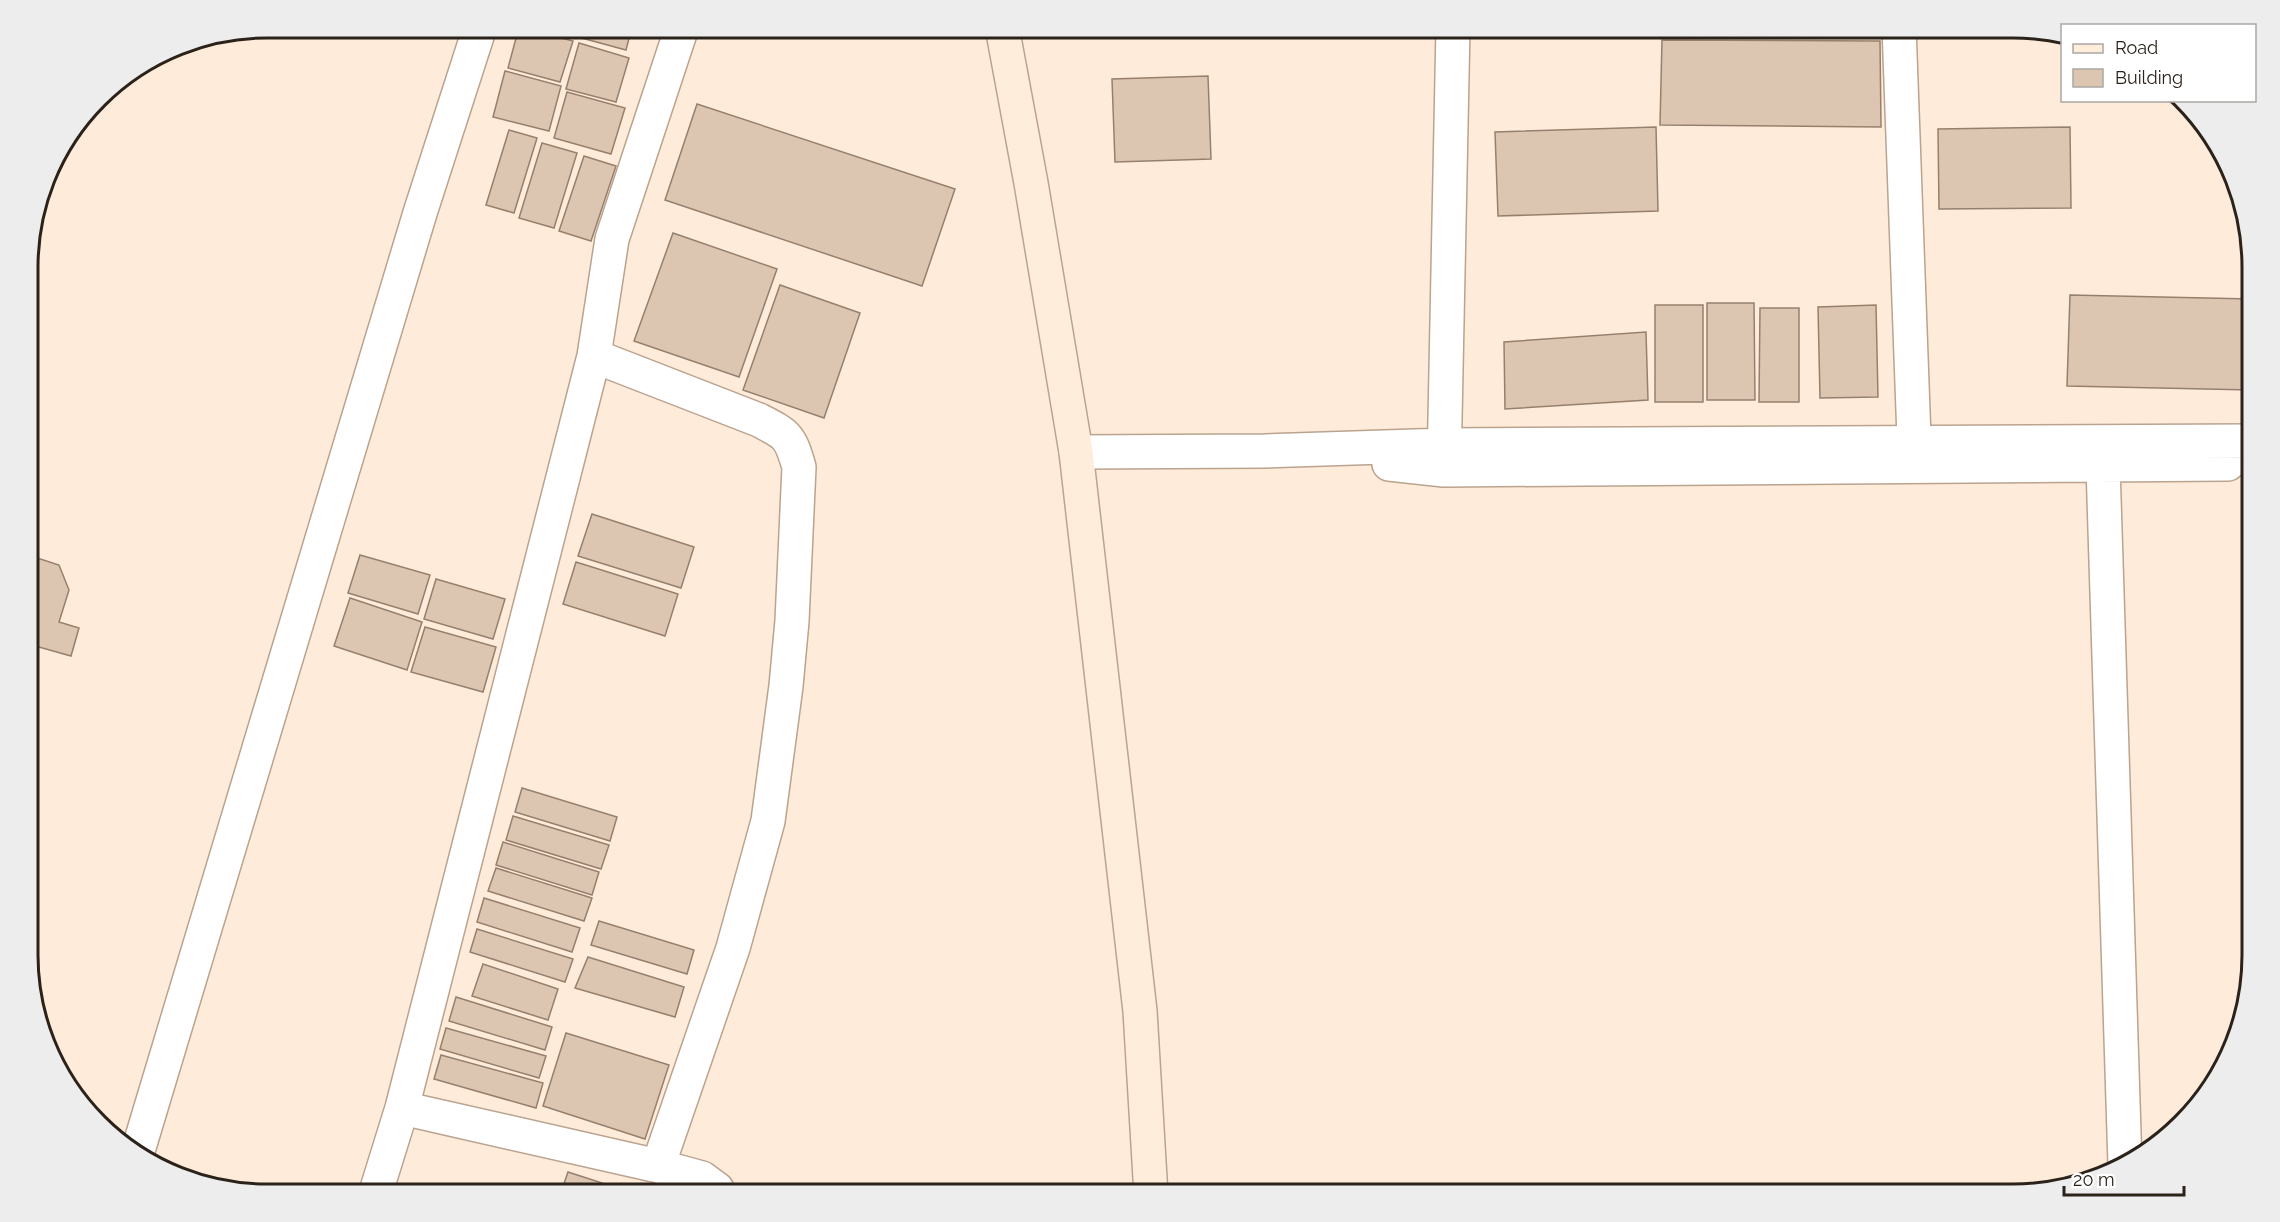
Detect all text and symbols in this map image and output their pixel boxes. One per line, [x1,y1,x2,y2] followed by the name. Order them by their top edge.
[2061,24,2256,102] legend
[2115,37,2158,58] text: Road
[2115,67,2183,88] text: Building
[2064,1159,2184,1197] scale bar
[2073,1169,2115,1190] text: 20 m

